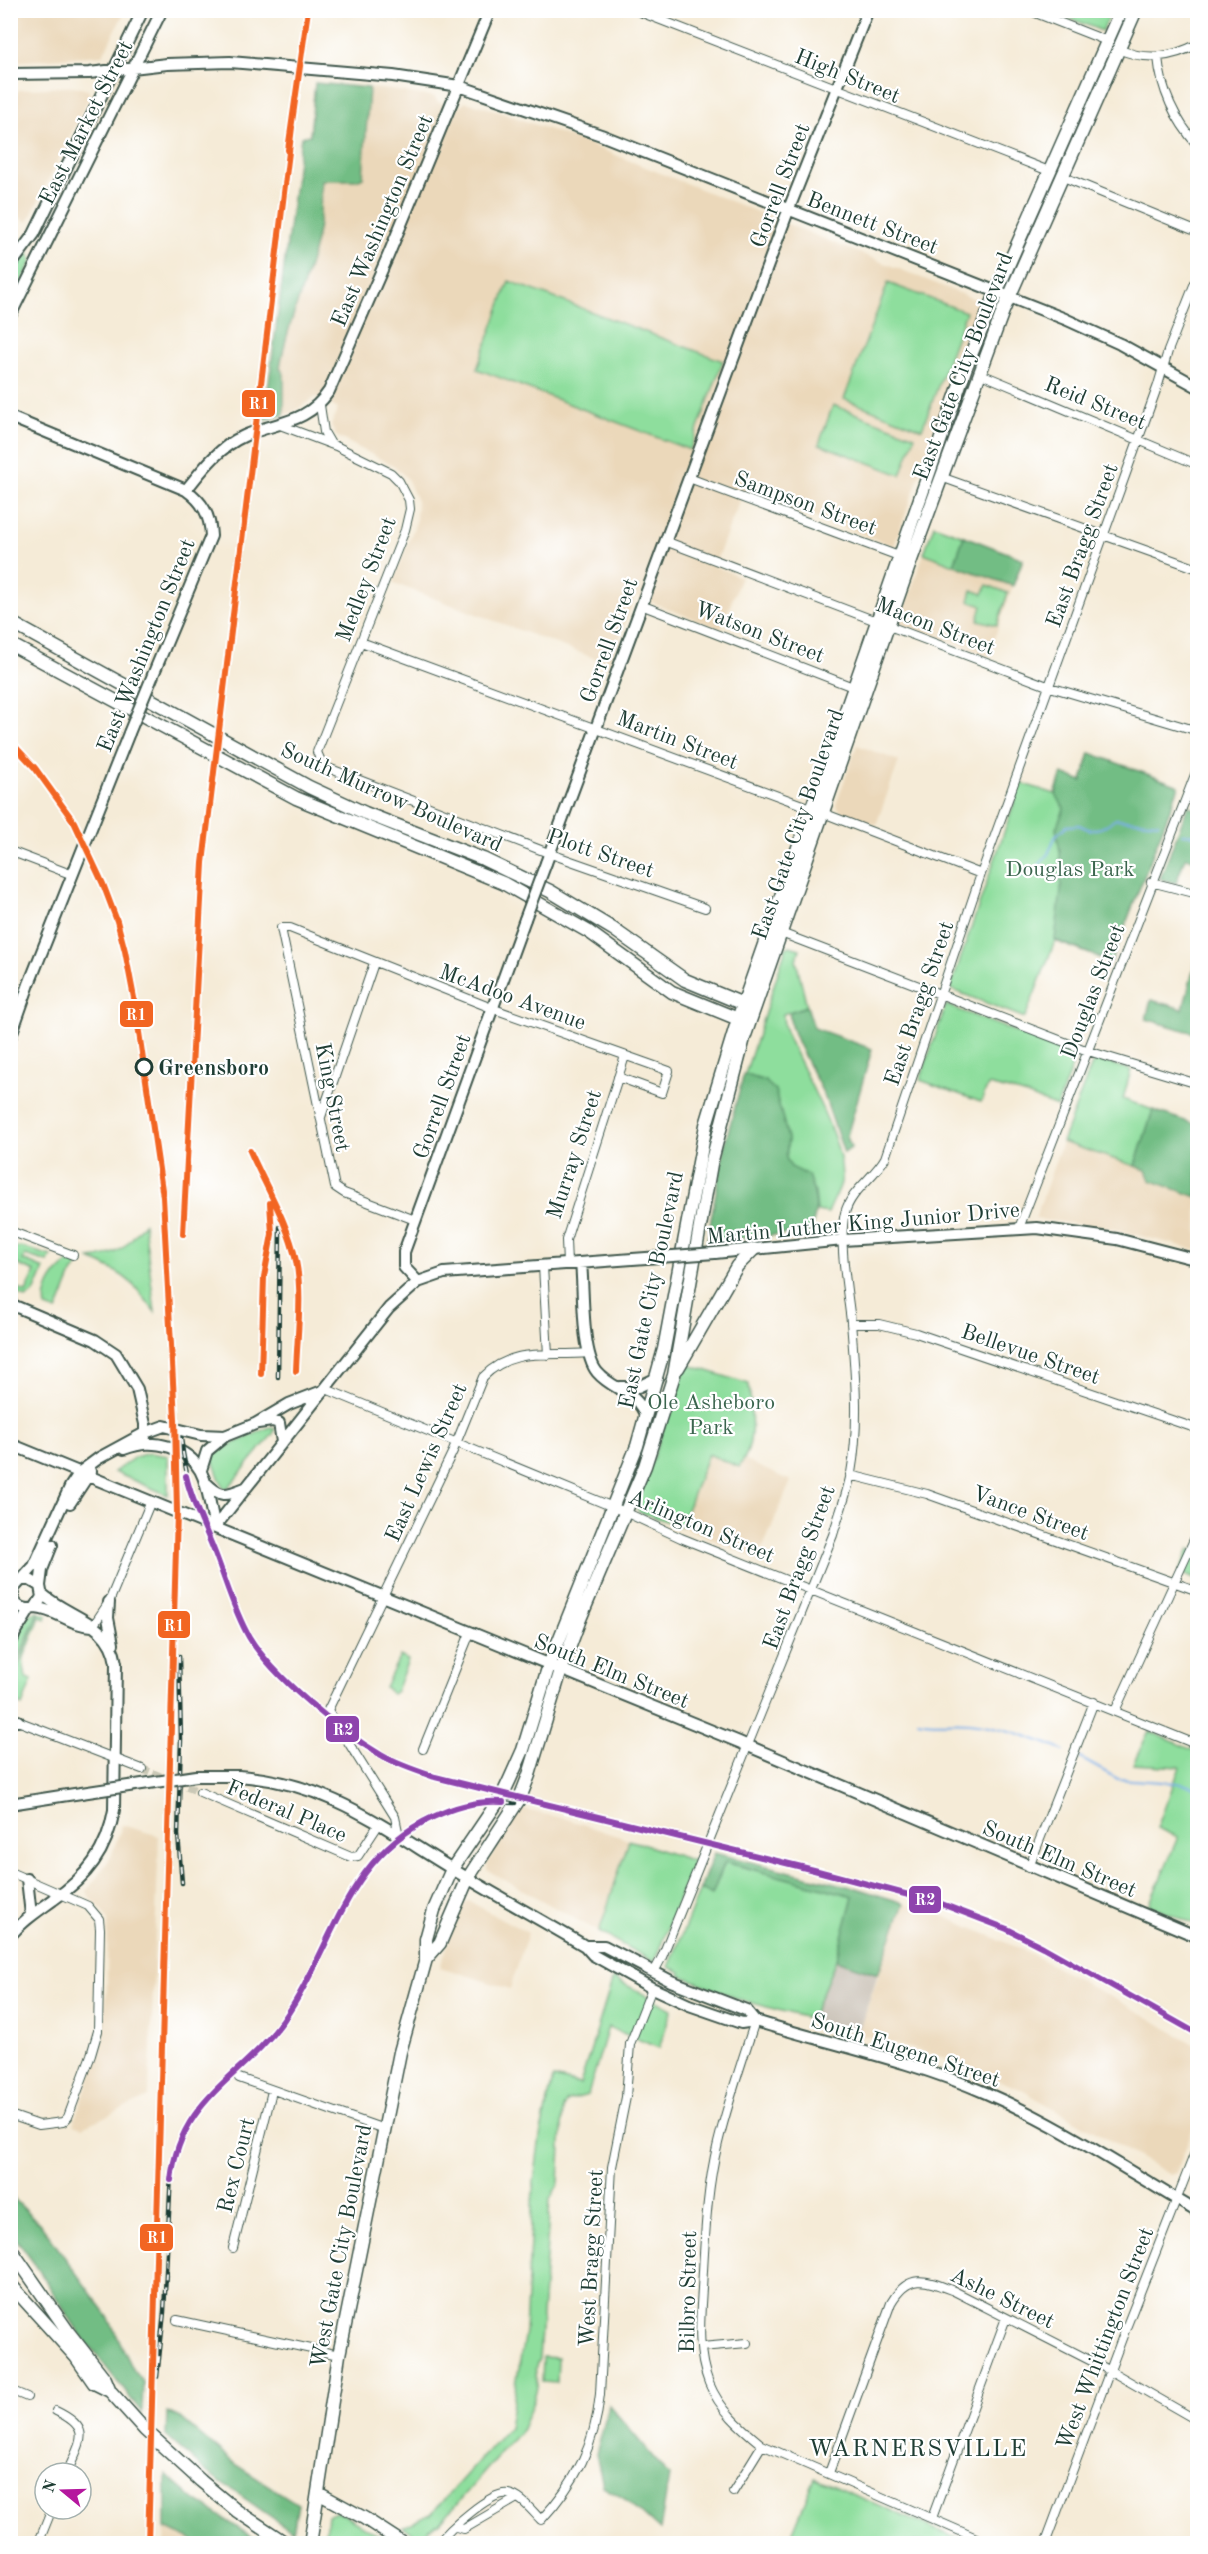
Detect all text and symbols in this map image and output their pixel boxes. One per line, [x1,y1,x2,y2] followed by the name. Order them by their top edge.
[36,37,138,209] street label: East Market Street
[791,46,903,108] street label: High Street
[328,111,438,330] street label: East Washington Street
[747,121,815,251] street label: Gorrell Street
[803,189,941,259] street label: Bennett Street
[910,250,1018,484] street label: East Gate City Boulevard
[1041,373,1149,434] street label: Reid Street
[241,389,276,418] line badge: R1
[249,397,269,413] text: R1
[1043,461,1123,631] street label: East Bragg Street
[731,468,880,540] street label: Sampson Street
[333,514,401,645] street label: Medley Street
[94,536,200,756] street label: East Washington Street
[577,575,643,706] street label: Gorrell Street
[872,594,998,660] street label: Macon Street
[691,598,827,668] street label: Watson Street
[749,706,849,943] street label: East Gate City Boulevard
[613,708,741,774] street label: Martin Street
[277,739,505,857] street label: South Murrow Boulevard
[544,825,657,882] street label: Plott Street
[1005,859,1135,881] park label: Douglas Park
[881,918,958,1089] street label: East Bragg Street
[1058,921,1130,1062] street label: Douglas Street
[436,961,589,1035] street label: McAdoo Avenue
[119,1000,154,1028] line badge: R1
[126,1008,146,1024] text: R1
[410,1031,476,1162] street label: Gorrell Street
[311,1041,353,1154] street label: King Street
[135,1058,153,1076] marker: Greensboro
[158,1058,269,1080] place label: Greensboro
[544,1087,606,1222] street label: Murray Street
[616,1169,688,1411] street label: East Gate City Boulevard
[706,1199,1021,1249] street label: Martin Luther King Junior Drive
[958,1321,1103,1389] street label: Bellevue Street
[382,1380,472,1546] street label: East Lewis Street
[647,1392,775,1439] park label: Ole Asheboro Park
[760,1483,840,1653] street label: East Bragg Street
[969,1483,1091,1545] street label: Vance Street
[625,1486,778,1568] street label: Arlington Street
[157,1610,191,1639] line badge: R1
[164,1619,184,1635] text: R1
[531,1631,692,1713] street label: South Elm Street
[325,1715,360,1743] line badge: R2
[333,1723,353,1739] text: R2
[223,1777,350,1847] street label: Federal Place
[979,1817,1140,1902] street label: South Elm Street
[908,1885,942,1914] line badge: R2
[915,1893,935,1909] text: R2
[808,2010,1003,2092] street label: South Eugene Street
[214,2115,259,2215] street label: Rex Court
[308,2123,376,2370] street label: West Gate City Boulevard
[576,2169,608,2348] street label: West Bragg Street
[139,2223,174,2252] line badge: R1
[1053,2224,1158,2453] street label: West Whittington Street
[677,2230,701,2354] street label: Bilbro Street
[147,2231,167,2247] text: R1
[947,2264,1058,2333] street label: Ashe Street
[808,2438,1028,2462] district label: WARNERSVILLE
[33,2461,93,2521] north arrow
[41,2478,61,2495] text: N

